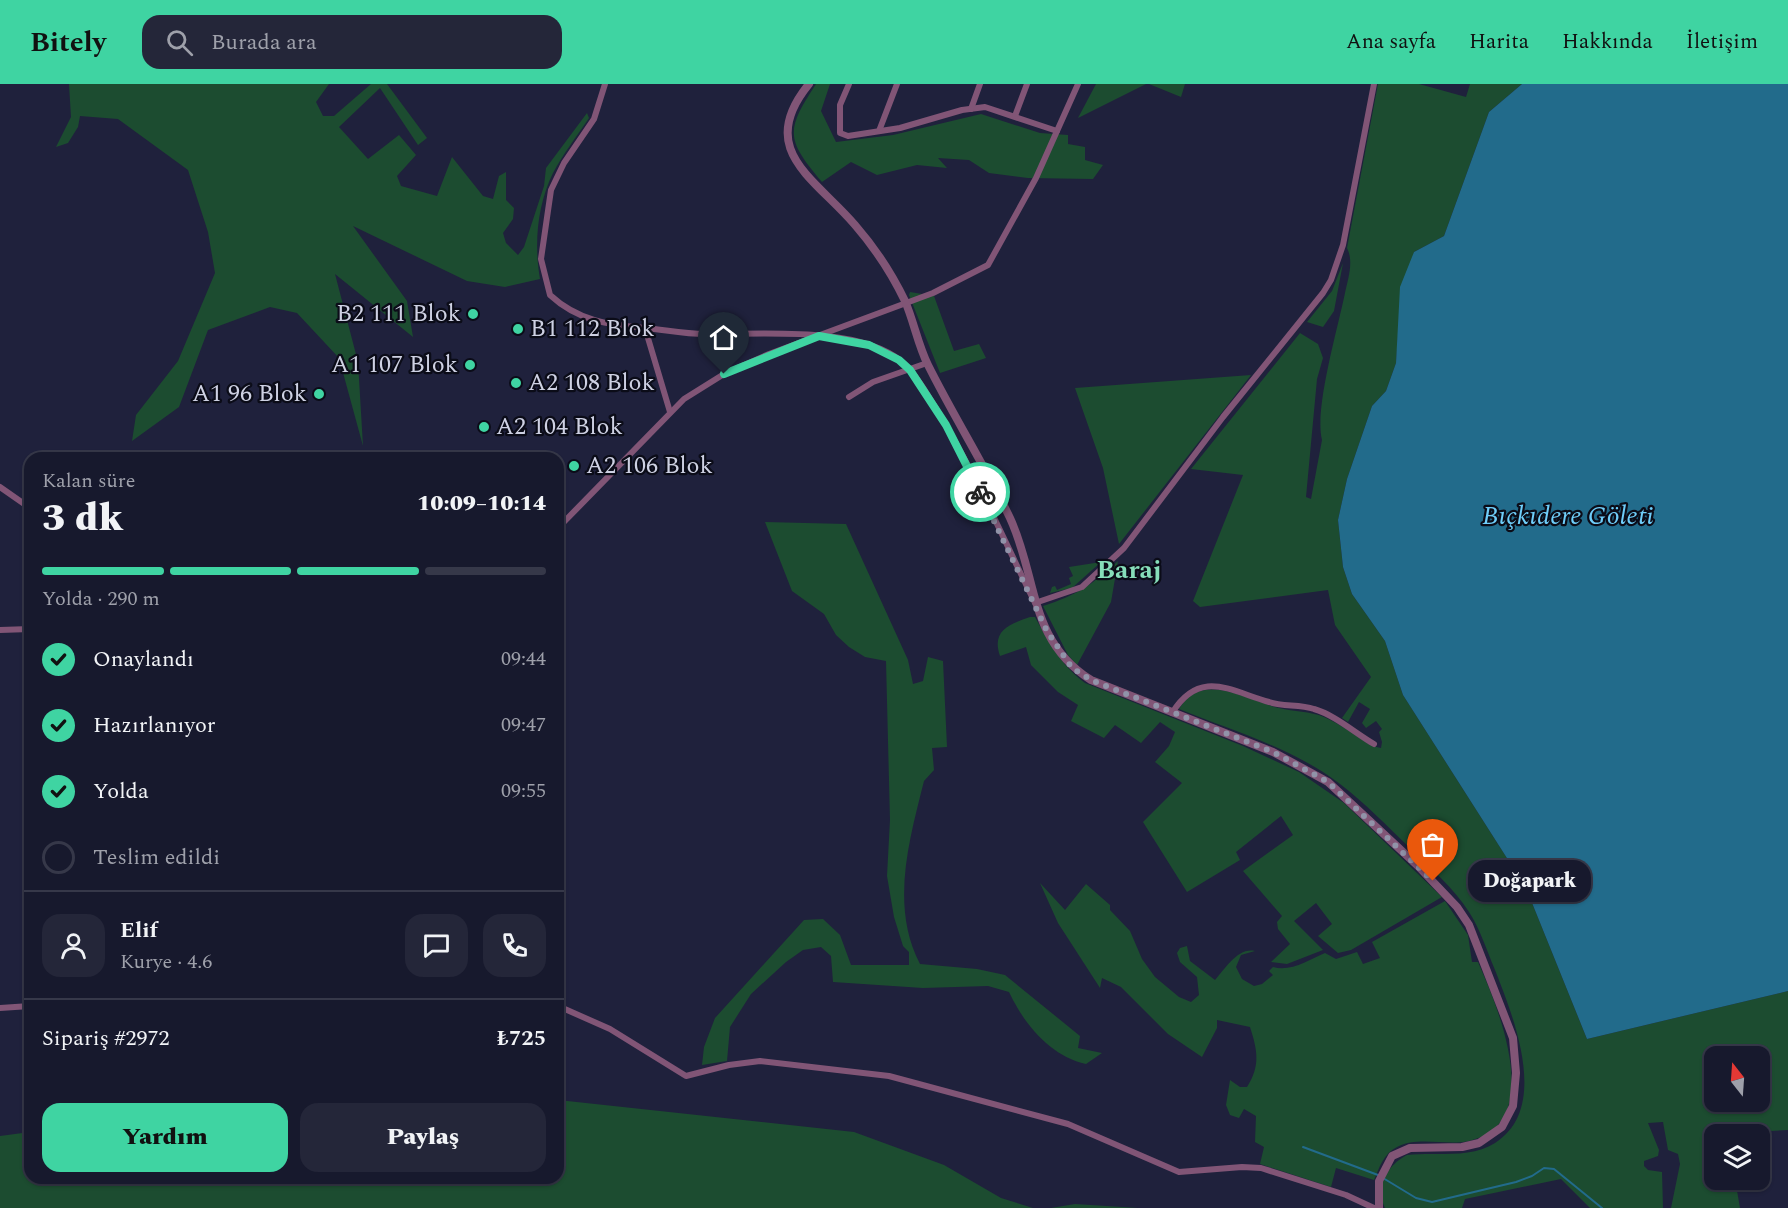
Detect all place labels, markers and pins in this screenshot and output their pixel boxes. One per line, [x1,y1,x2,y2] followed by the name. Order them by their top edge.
[336,296,461,332] place label: B2 111 Blok
[466,307,480,321] marker: B2 111 Blok
[530,311,655,347] place label: B1 112 Blok
[698,312,749,374] pin
[511,322,525,336] marker: B1 112 Blok
[331,347,458,383] place label: A1 107 Blok
[463,358,477,372] marker: A1 107 Blok
[528,365,655,401] place label: A2 108 Blok
[192,376,307,412] place label: A1 96 Blok
[509,376,523,390] marker: A2 108 Blok
[312,387,326,401] marker: A1 96 Blok
[496,409,623,445] place label: A2 104 Blok
[477,420,491,434] marker: A2 104 Blok
[586,448,713,484] place label: A2 106 Blok
[567,459,581,473] marker: A2 106 Blok
[1407,819,1458,881] pin
[1469,860,1592,902] callout: Doğapark

